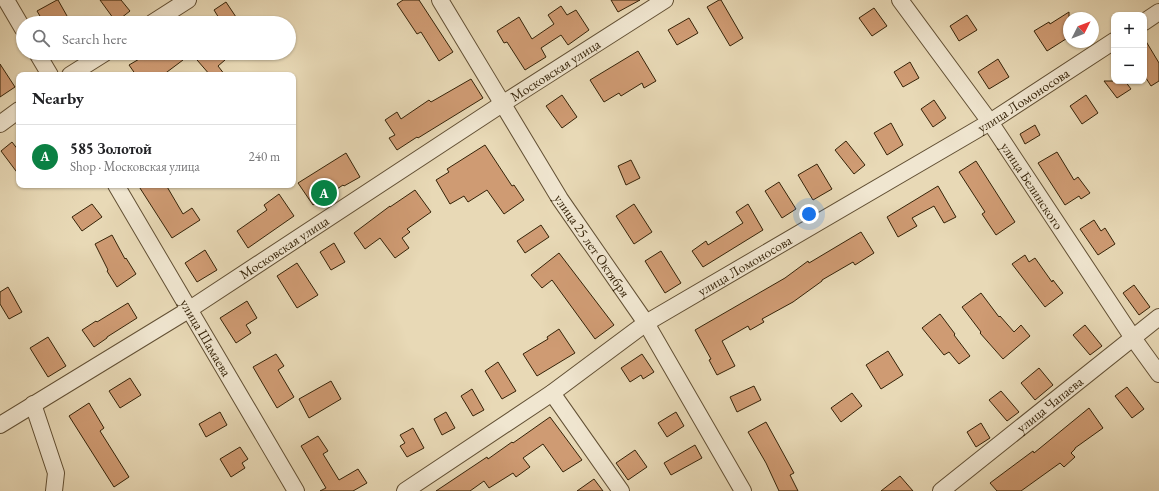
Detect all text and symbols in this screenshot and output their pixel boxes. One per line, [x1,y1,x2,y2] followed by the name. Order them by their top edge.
[1063,12,1099,48] north arrow
[1111,12,1147,84] map controls
[1111,12,1147,48] button: +
[16,16,296,60] search box
[30,27,52,49] icon: search
[62,29,127,48] text: Search here
[507,34,604,105] street label: Московская улица
[1111,48,1147,84] button: −
[974,64,1073,137] street label: улица Ломоносова
[32,87,84,109] text: Nearby
[997,138,1068,233] street label: улица Белинского
[70,139,152,158] text: 585 Золотой
[40,148,50,165] text: A
[249,148,280,165] text: 240 m
[70,158,200,175] text: Shop · Московская улица
[311,178,337,208] pin: A
[550,191,634,301] street label: улица 25 лет Октября
[799,204,819,224] your location
[236,211,332,283] street label: Московская улица
[694,231,795,300] street label: улица Ломоносова
[176,296,236,380] street label: улица Шамаева
[1013,372,1087,436] street label: улица Чапаева

